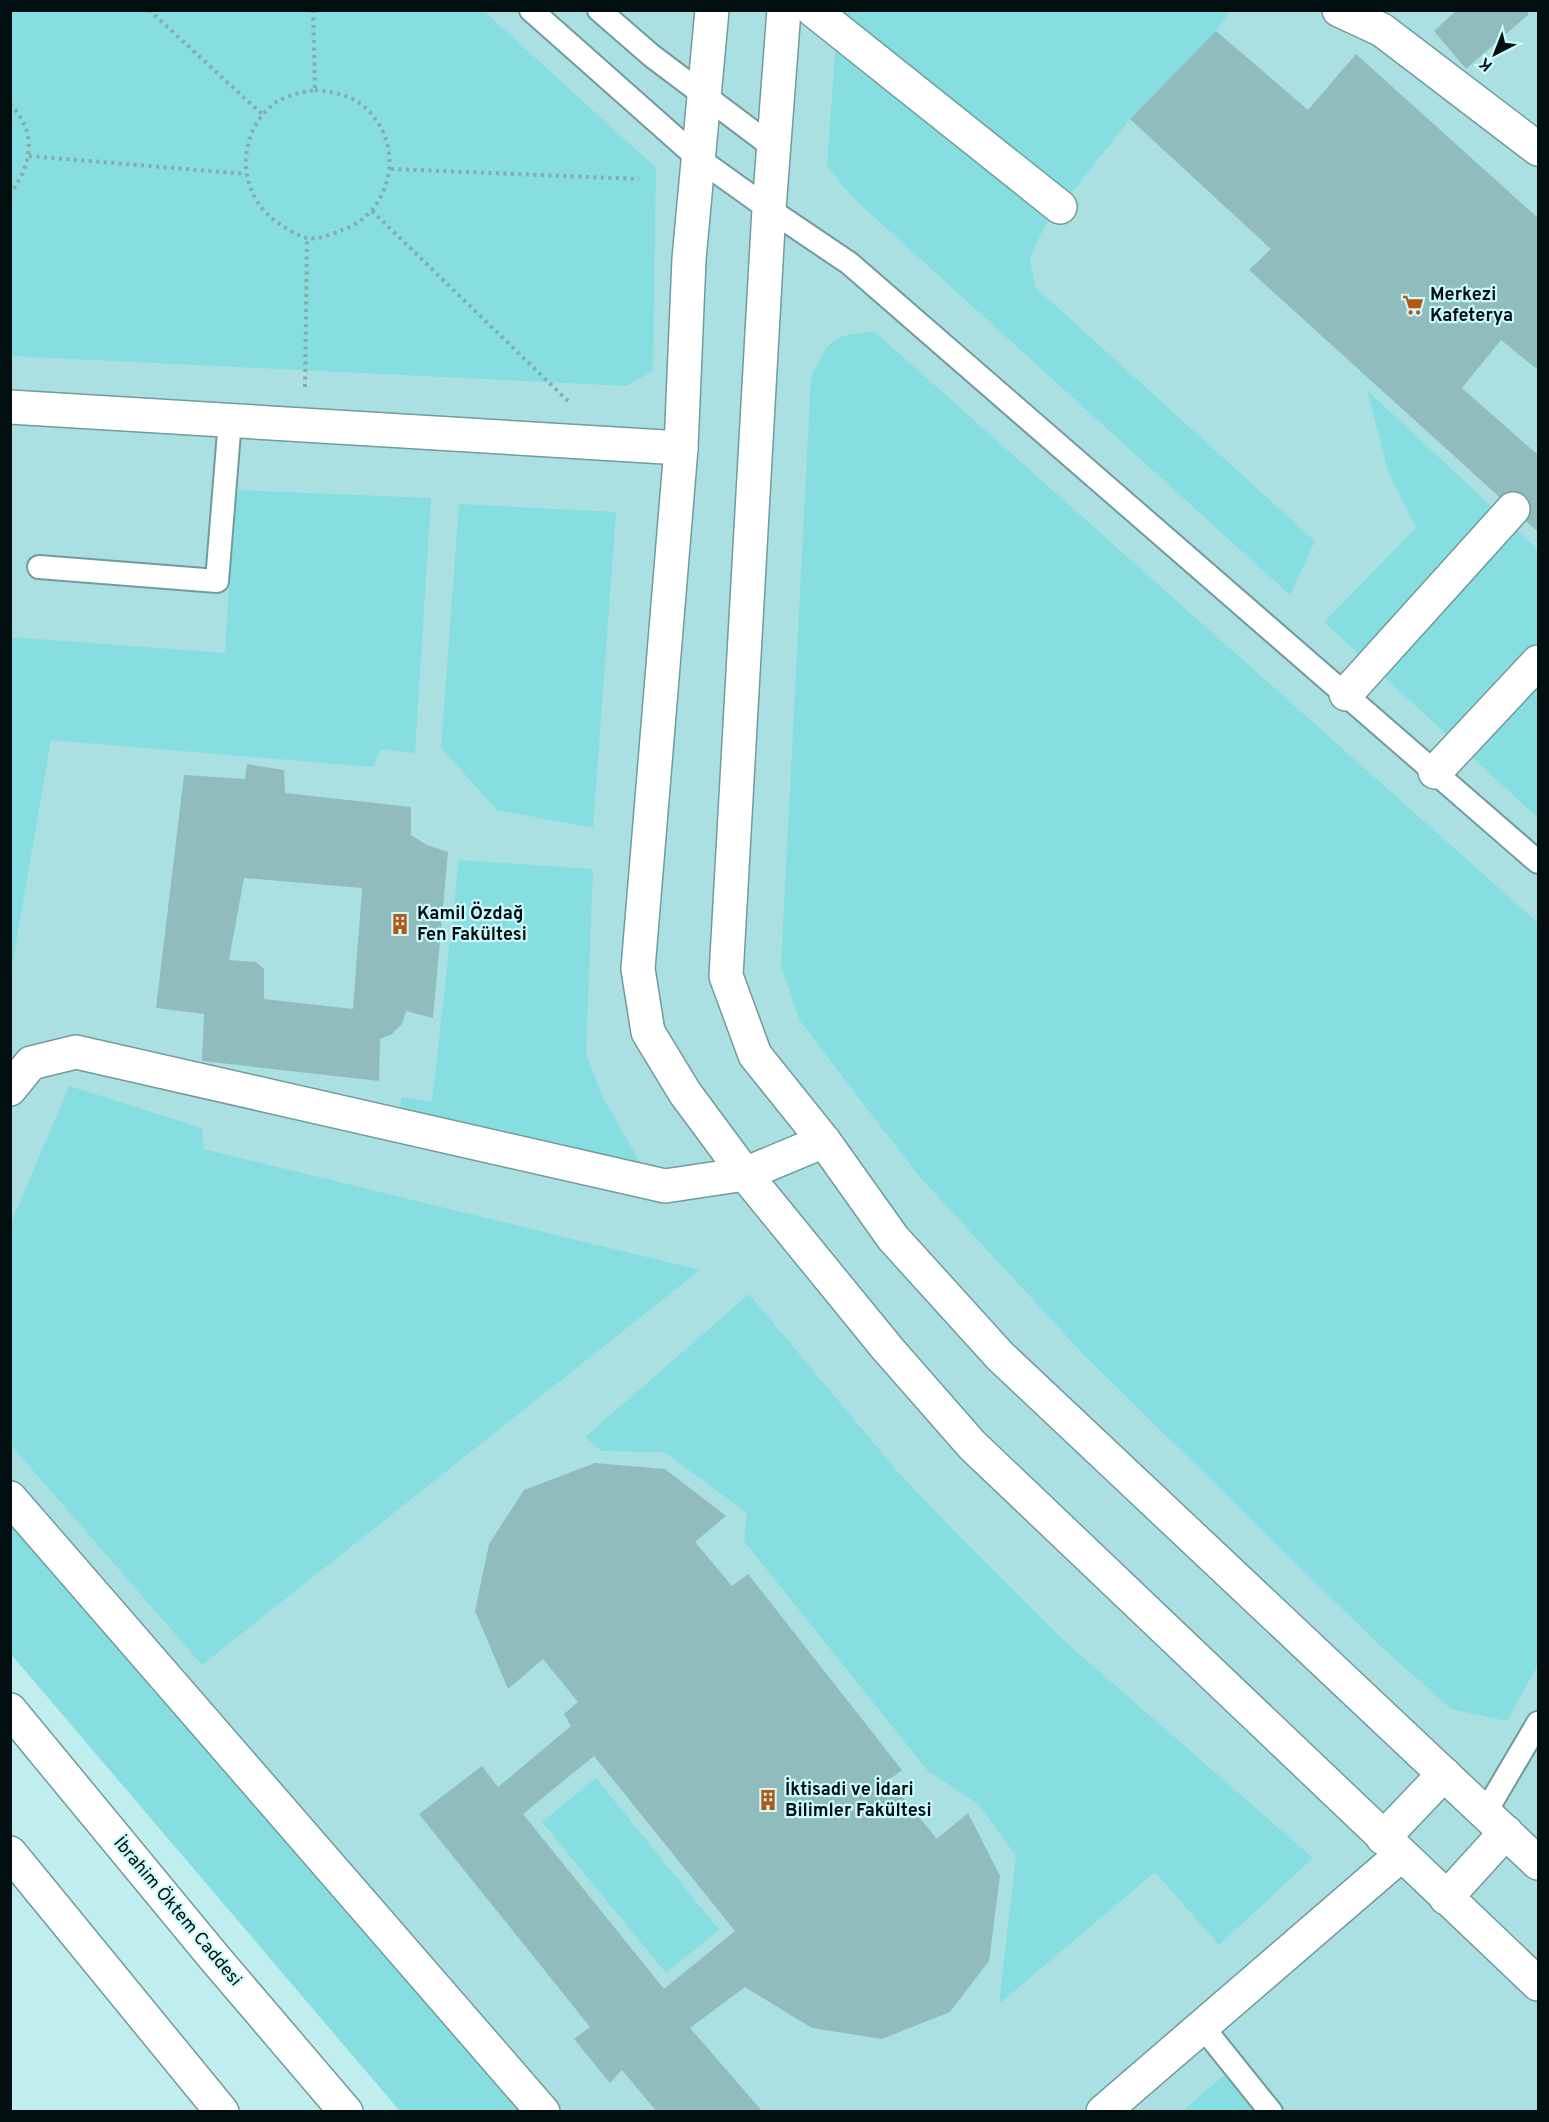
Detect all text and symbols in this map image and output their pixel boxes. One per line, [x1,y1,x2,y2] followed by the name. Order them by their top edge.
[1465,24,1525,84] north arrow
[1475,52,1497,75] text: K
[1430,284,1513,328] place label: Merkezi Kafeterya
[1401,293,1425,317] supermarket icon: Merkezi Kafeterya
[417,901,527,947] place label: Kamil Özdağ Fen Fakültesi
[388,912,412,936] building icon: Kamil Özdağ Fen Fakültesi
[785,1777,932,1823] place label: İktisadi ve İdari Bilimler Fakültesi
[756,1788,780,1812] building icon: İktisadi ve İdari Bilimler Fakültesi
[108,1831,248,1991] street label: İbrahim Öktem Caddesi

